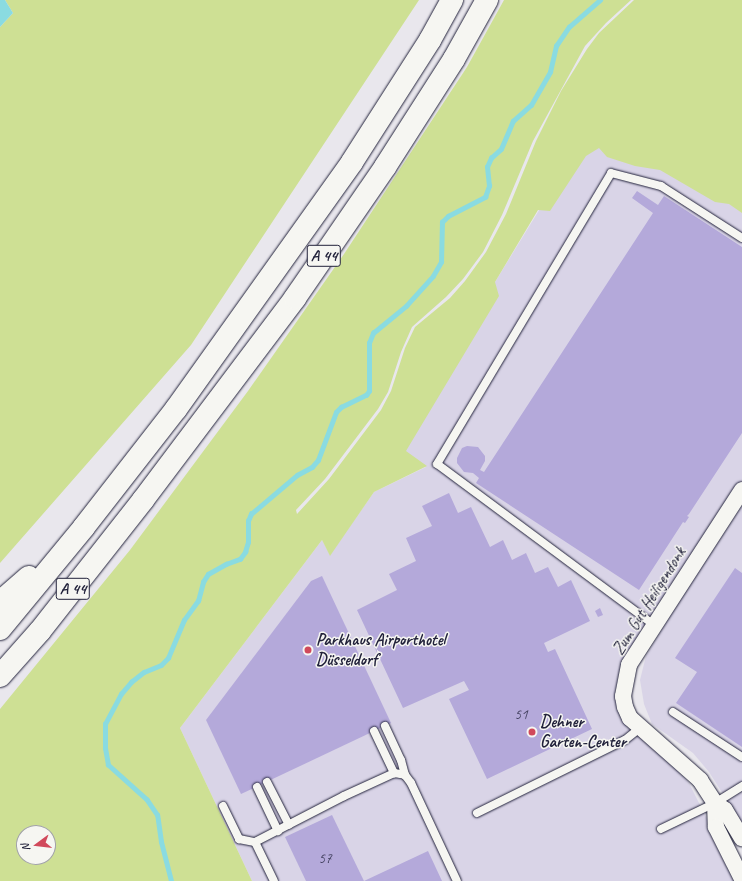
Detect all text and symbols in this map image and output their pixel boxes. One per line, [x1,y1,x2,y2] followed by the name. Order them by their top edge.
[306,242,342,270] road number: A 44
[608,544,690,658] street label: Zum Gut Heiligendonk
[55,575,91,603] road number: A 44
[316,630,446,670] place label: Parkhaus Airporthotel Düsseldorf
[303,645,313,655] marker: Parkhaus Airporthotel Düsseldorf
[514,706,528,724] house number: 51
[540,712,626,752] place label: Dehner Garten-Center
[527,727,537,737] marker: Dehner Garten-Center
[16,825,56,865] north arrow
[18,843,33,853] text: N
[318,850,332,868] house number: 57

